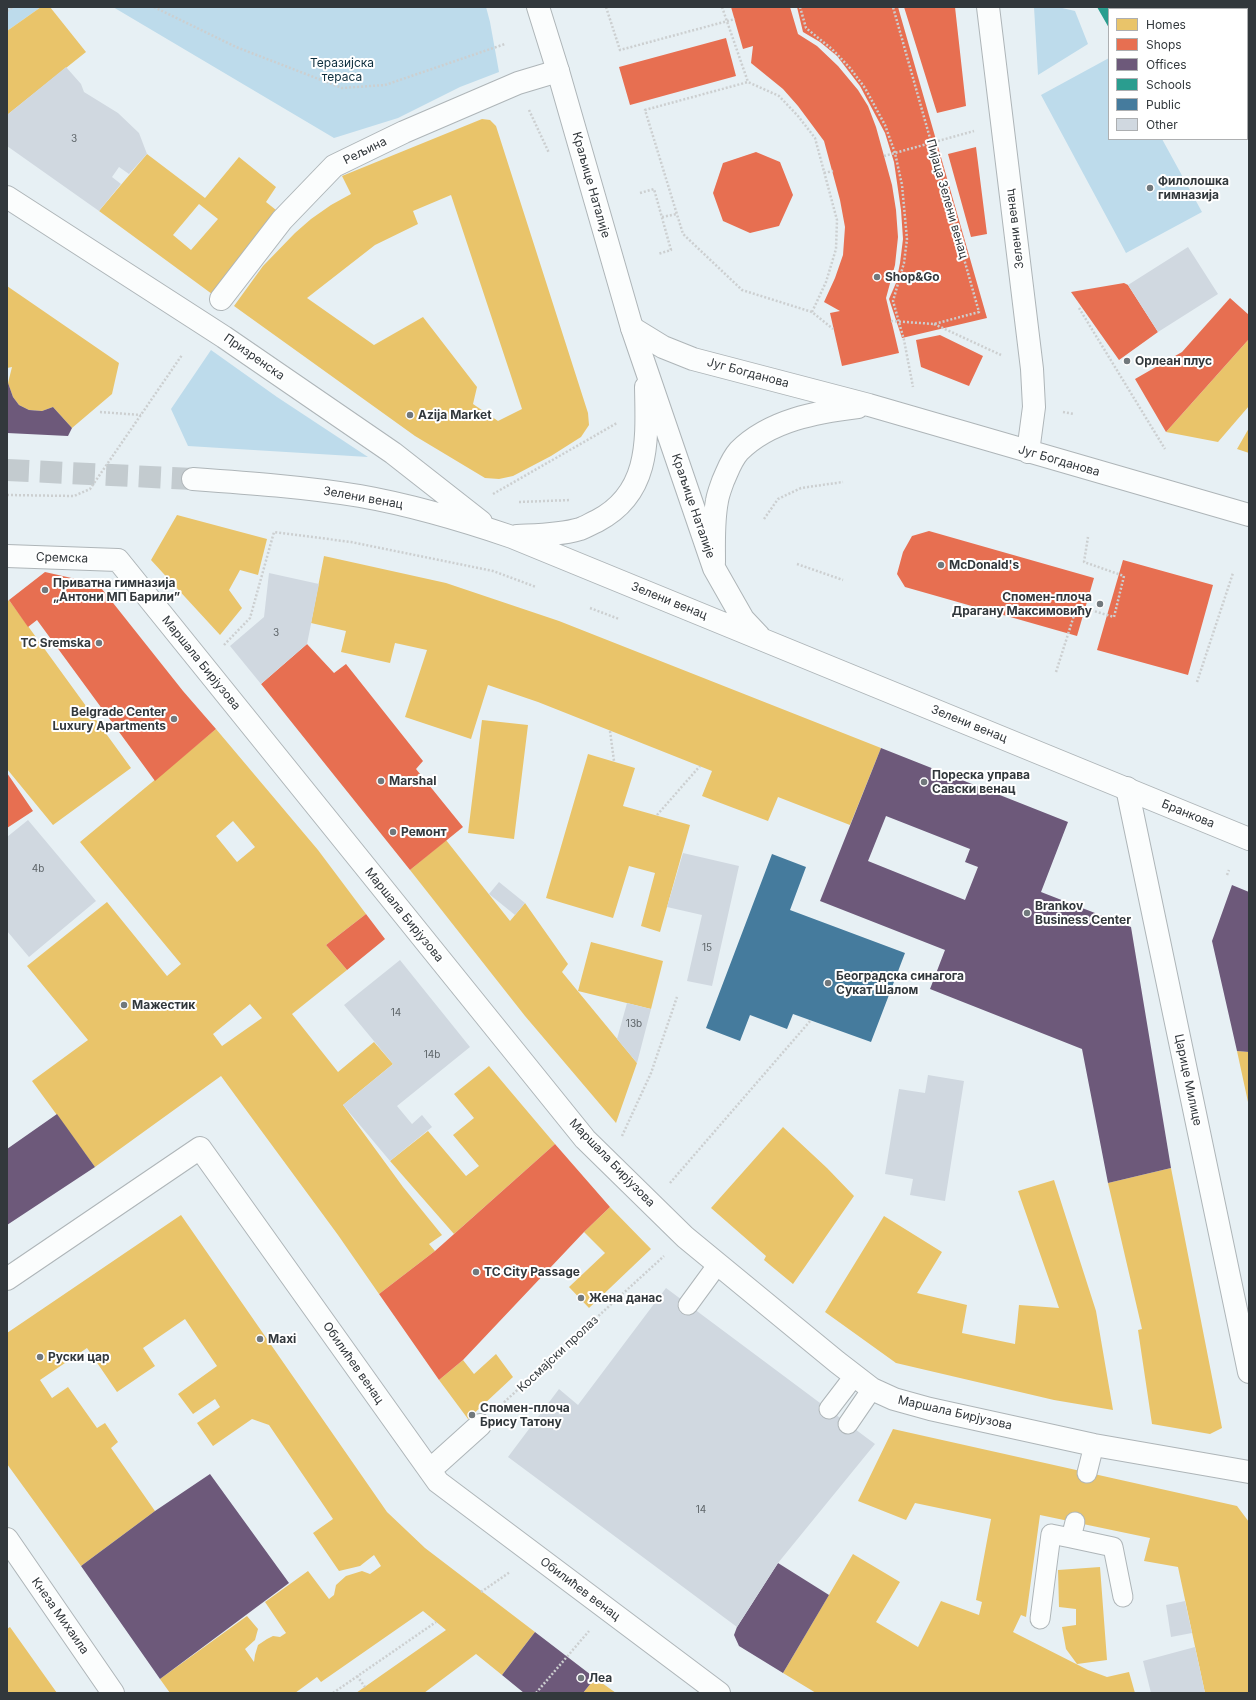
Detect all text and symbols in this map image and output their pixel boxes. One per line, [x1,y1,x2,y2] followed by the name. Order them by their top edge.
[1108,8,1248,140] legend
[1146,17,1186,32] text: Homes
[1146,37,1182,52] text: Shops
[310,56,374,84] park label: Теразијска тераса
[1146,57,1187,72] text: Offices
[1146,77,1191,92] text: Schools
[1146,97,1181,112] text: Public
[1146,117,1178,132] text: Other
[569,130,613,240] street label: Краљице Наталије
[71,133,77,145] house number: 3
[341,134,389,168] street label: Рељина
[923,138,971,260] street label: Пијаца Зелени венац
[1158,174,1229,202] place label: Филолошка гимназија
[1145,183,1155,193] marker: Филолошка гимназија
[1003,188,1027,270] street label: Зелени венац
[885,270,940,284] place label: Shop&Go
[872,272,882,282] marker: Shop&Go
[221,331,287,383] street label: Призренска
[1135,354,1212,368] place label: Орлеан плус
[705,355,791,391] street label: Југ Богданова
[1122,356,1132,366] marker: Орлеан плус
[418,408,492,422] place label: Azija Market
[405,410,415,420] marker: Azija Market
[1016,442,1102,480] street label: Југ Богданова
[668,452,718,560] street label: Краљице Наталије
[322,484,404,512] street label: Зелени венац
[36,550,88,566] street label: Сремска
[949,558,1019,572] place label: McDonald's
[936,560,946,570] marker: McDonald's
[53,576,180,604] place label: Приватна гимназија „Антони МП Барили”
[629,579,709,623] street label: Зелени венац
[40,585,50,595] marker: Приватна гимназија „Антони МП Барили”
[952,590,1092,618] place label: Спомен-плоча Драгану Максимовићу
[1095,599,1105,609] marker: Спомен-плоча Драгану Максимовићу
[159,613,243,713] street label: Маршала Бирјузова
[273,627,279,639] house number: 3
[20,636,91,650] place label: TC Sremska
[94,638,104,648] marker: TC Sremska
[929,702,1009,746] street label: Зелени венац
[52,705,166,733] place label: Belgrade Center Luxury Apartments
[169,714,179,724] marker: Belgrade Center Luxury Apartments
[932,768,1030,796] place label: Пореска управа Савски венац
[389,774,436,788] place label: Marshal
[376,776,386,786] marker: Marshal
[919,777,929,787] marker: Пореска управа Савски венац
[1159,797,1217,831] street label: Бранкова
[401,825,447,839] place label: Ремонт
[388,827,398,837] marker: Ремонт
[32,863,44,875] house number: 4b
[362,865,446,965] street label: Маршала Бирјузова
[1035,899,1131,927] place label: Brankov Business Center
[1022,908,1032,918] marker: Brankov Business Center
[702,942,712,954] house number: 15
[836,969,964,997] place label: Београдска синагога Сукат Шалом
[823,978,833,988] marker: Београдска синагога Сукат Шалом
[132,998,195,1012] place label: Мажестик
[119,1000,129,1010] marker: Мажестик
[391,1007,401,1019] house number: 14
[626,1018,642,1030] house number: 13b
[1171,1033,1205,1127] street label: Царице Милице
[424,1049,440,1061] house number: 14b
[566,1116,658,1210] street label: Маршала Бирјузова
[484,1265,580,1279] place label: TC City Passage
[471,1267,481,1277] marker: TC City Passage
[589,1291,662,1305] place label: Жена данас
[576,1293,586,1303] marker: Жена данас
[515,1313,601,1395] street label: Космајски пролаз
[319,1319,387,1407] street label: Обилићев венац
[268,1332,296,1346] place label: Maxi
[255,1334,265,1344] marker: Maxi
[48,1350,110,1364] place label: Руски цар
[35,1352,45,1362] marker: Руски цар
[896,1393,1014,1433] street label: Маршала Бирјузова
[480,1401,570,1429] place label: Спомен-плоча Брису Татону
[467,1410,477,1420] marker: Спомен-плоча Брису Татону
[696,1504,706,1516] house number: 14
[537,1554,623,1624] street label: Обилићев венац
[28,1575,92,1657] street label: Кнеза Михаила
[589,1671,612,1685] place label: Леа
[576,1673,586,1683] marker: Леа

